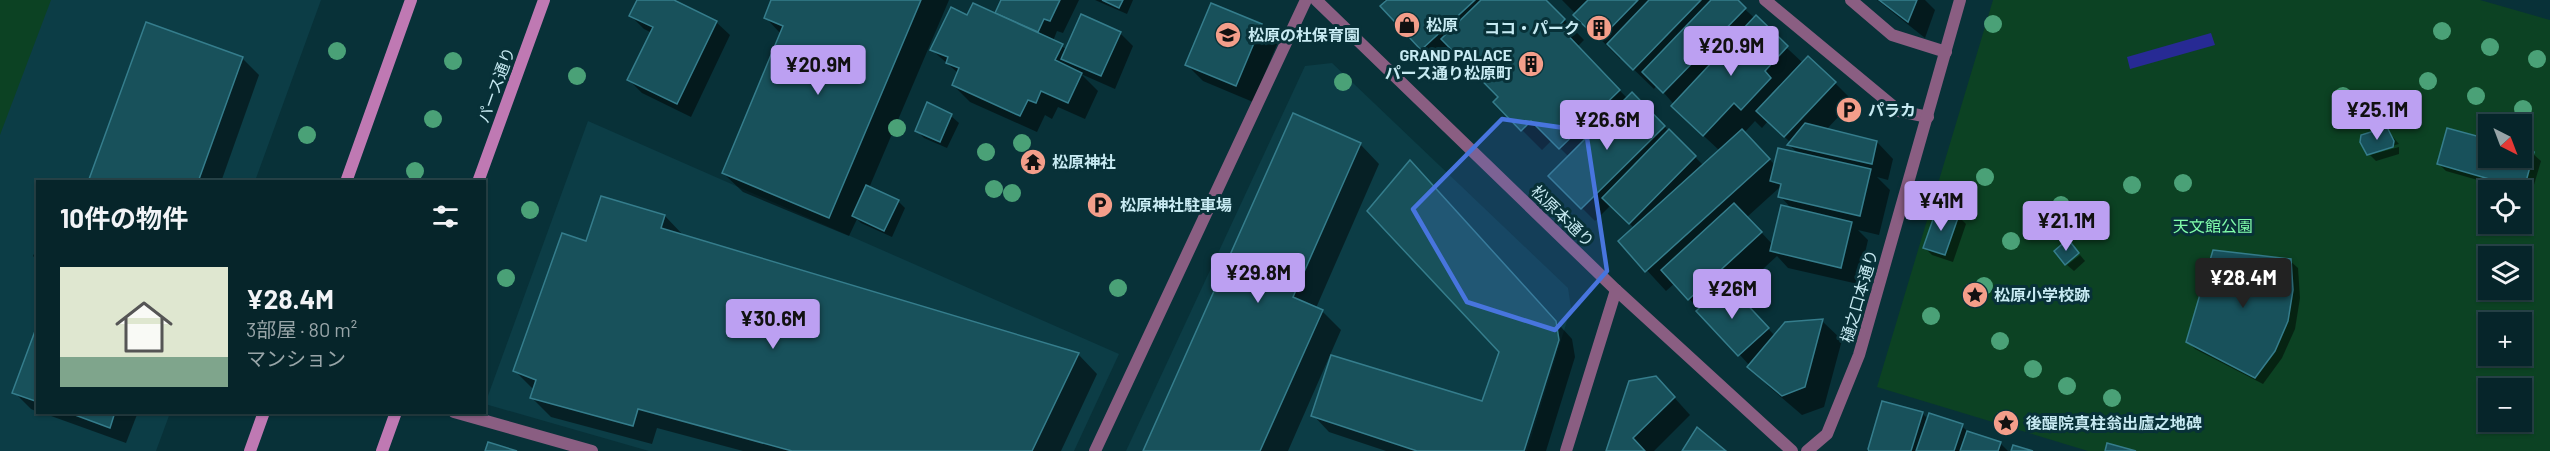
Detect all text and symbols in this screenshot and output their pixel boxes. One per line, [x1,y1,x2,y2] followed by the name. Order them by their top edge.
[1392,10,1422,40] shop icon: 松原
[1584,13,1614,43] building icon: ココ・パーク
[1426,15,1458,34] place label: 松原
[1484,18,1580,37] place label: ココ・パーク
[1213,20,1243,50] school or university icon: 松原の杜保育園
[1248,25,1360,44] place label: 松原の杜保育園
[1682,26,1780,77] pin: ¥20.9M
[1698,33,1764,57] text: ¥20.9M
[473,44,518,125] street label: パース通り
[769,45,867,96] pin: ¥20.9M
[1385,45,1512,82] place label: GRAND PALACE パース通り松原町
[1516,49,1546,79] building icon: GRAND PALACE パース通り松原町
[785,52,851,76] text: ¥20.9M
[2328,90,2426,141] pin: ¥25.1M
[1834,95,1864,125] parking icon: パラカ
[2346,97,2408,121] text: ¥25.1M
[1558,100,1656,151] pin: ¥26.6M
[1868,100,1916,119] place label: パラカ
[1574,107,1640,131] text: ¥26.6M
[2478,114,2532,168] north arrow
[2478,114,2532,432] map controls
[1018,147,1048,177] temple icon: 松原神社
[1052,152,1116,171] place label: 松原神社
[2478,180,2532,234] button: locate
[1528,181,1599,250] street label: 松原本通り
[1905,181,1977,232] pin: ¥41M
[1918,188,1964,212] text: ¥41M
[1085,190,1115,220] parking icon: 松原神社駐車場
[1120,195,1232,214] place label: 松原神社駐車場
[429,200,462,233] icon: filters
[2017,201,2115,252] pin: ¥21.1M
[60,202,188,233] text: 10件の物件
[2037,208,2095,232] text: ¥21.1M
[2173,216,2253,235] park label: 天文館公園
[2478,246,2532,300] button: layers
[1836,247,1881,345] street label: 樋之口本通り
[1209,253,1307,304] pin: ¥29.8M
[2194,258,2292,309] pin: ¥28.4M
[1225,260,1291,284] text: ¥29.8M
[2209,265,2277,289] text: ¥28.4M
[1696,269,1768,320] pin: ¥26M
[1707,276,1757,300] text: ¥26M
[1960,280,1990,310] place icon: 松原小学校跡
[246,283,334,314] text: ¥28.4M
[1994,285,2090,304] place label: 松原小学校跡
[108,291,180,363] icon: home
[724,299,822,350] pin: ¥30.6M
[740,306,806,330] text: ¥30.6M
[2478,312,2532,366] button: +
[246,317,357,341] text: 3部屋 · 80 m²
[246,346,346,370] text: マンション
[2478,378,2532,432] button: −
[1991,408,2021,438] place icon: 後醍院真柱翁出廬之地碑
[2026,413,2202,432] place label: 後醍院真柱翁出廬之地碑

